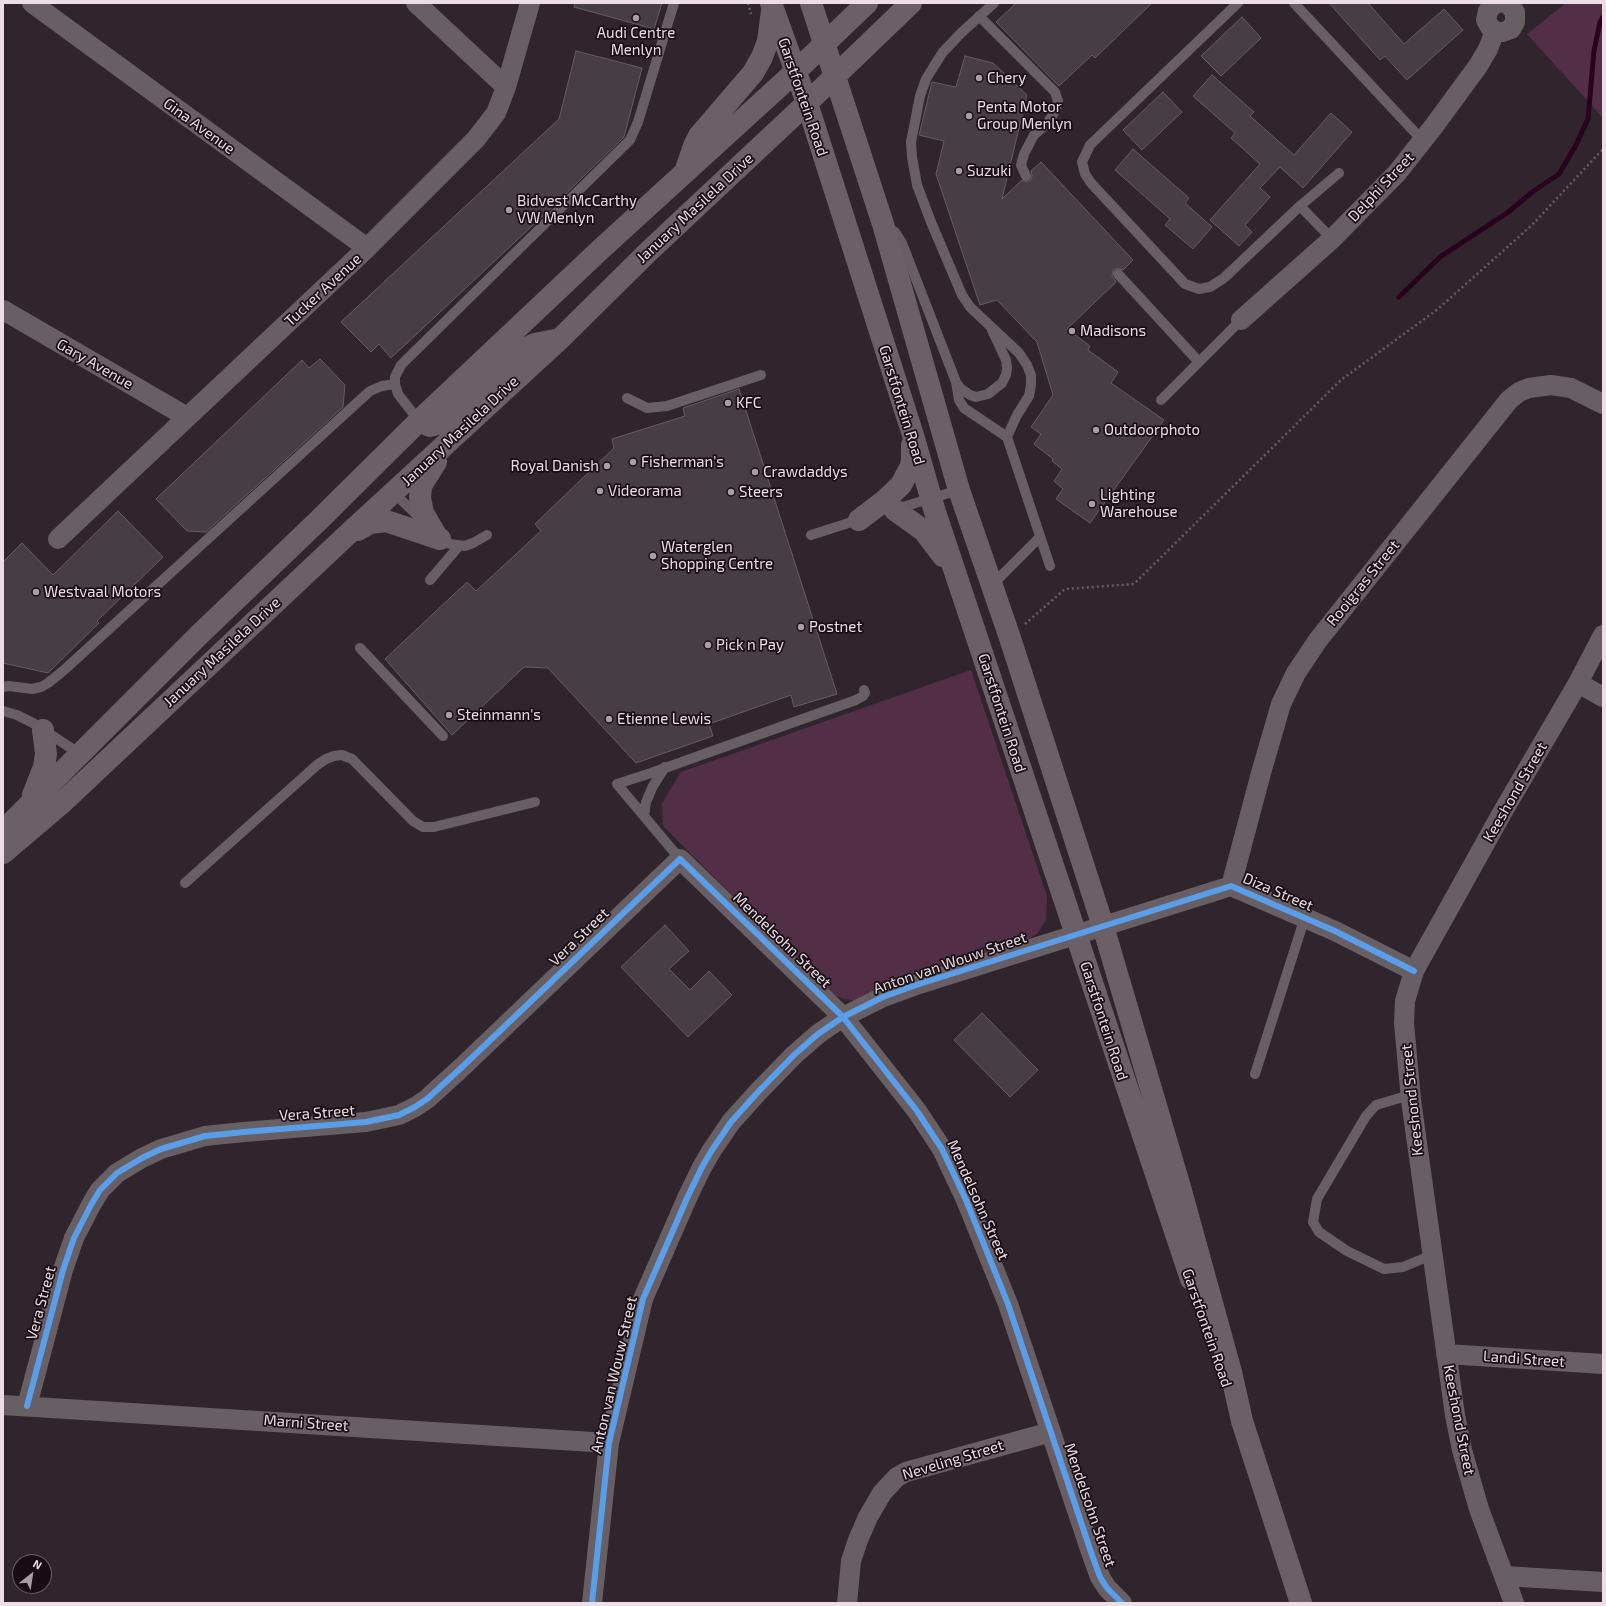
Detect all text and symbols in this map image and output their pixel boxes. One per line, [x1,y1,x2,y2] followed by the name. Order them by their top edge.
[631,13,641,23] marker: Audi Centre Menlyn
[597,24,675,59] place label: Audi Centre Menlyn
[774,35,832,159] street label: Garstfontein Road
[987,69,1026,87] place label: Chery
[974,73,984,83] marker: Chery
[160,94,238,158] street label: Gina Avenue
[977,98,1072,133] place label: Penta Motor Group Menlyn
[964,111,974,121] marker: Penta Motor Group Menlyn
[1344,148,1418,226] street label: Delphi Street
[633,149,757,267] street label: January Masilela Drive
[967,162,1012,180] place label: Suzuki
[954,166,964,176] marker: Suzuki
[517,192,637,227] place label: Bidvest McCarthy VW Menlyn
[504,205,514,215] marker: Bidvest McCarthy VW Menlyn
[281,250,365,330] street label: Tucker Avenue
[1080,322,1146,340] place label: Madisons
[1067,326,1077,336] marker: Madisons
[54,335,136,393] street label: Gary Avenue
[875,343,929,467] street label: Garstfontein Road
[398,372,522,490] street label: January Masilela Drive
[736,394,761,412] place label: KFC
[723,398,733,408] marker: KFC
[1104,421,1200,439] place label: Outdoorphoto
[1091,425,1101,435] marker: Outdoorphoto
[641,453,724,471] place label: Fisherman's
[511,457,599,475] place label: Royal Danish
[628,457,638,467] marker: Fisherman's
[602,461,612,471] marker: Royal Danish
[763,463,848,481] place label: Crawdaddys
[750,467,760,477] marker: Crawdaddys
[608,482,682,500] place label: Videorama
[739,483,783,501] place label: Steers
[595,486,605,496] marker: Videorama
[1100,486,1178,521] place label: Lighting Warehouse
[726,487,736,497] marker: Steers
[1087,499,1097,509] marker: Lighting Warehouse
[1323,536,1403,630] street label: Rooigras Street
[661,538,773,573] place label: Waterglen Shopping Centre
[648,551,658,561] marker: Waterglen Shopping Centre
[44,583,161,601] place label: Westvaal Motors
[31,587,41,597] marker: Westvaal Motors
[160,593,284,711] street label: January Masilela Drive
[809,618,862,636] place label: Postnet
[796,622,806,632] marker: Postnet
[716,636,784,654] place label: Pick n Pay
[703,640,713,650] marker: Pick n Pay
[974,651,1030,775] street label: Garstfontein Road
[457,706,541,724] place label: Steinmann's
[444,710,454,720] marker: Steinmann's
[617,710,711,728] place label: Etienne Lewis
[604,714,614,724] marker: Etienne Lewis
[1479,739,1551,845] street label: Keeshond Street
[1240,869,1316,915] street label: Diza Street
[729,889,835,991] street label: Mendelsohn Street
[545,904,613,970] street label: Vera Street
[871,928,1029,998] street label: Anton van Wouw Street
[1076,959,1132,1083] street label: Garstfontein Road
[1397,1043,1427,1157] street label: Keeshond Street
[279,1101,355,1125] street label: Vera Street
[943,1137,1013,1263] street label: Mendelsohn Street
[22,1264,60,1342] street label: Vera Street
[1178,1266,1236,1390] street label: Garstfontein Road
[587,1295,641,1455] street label: Anton van Wouw Street
[1482,1347,1566,1371] street label: Landi Street
[1439,1363,1479,1477] street label: Keeshond Street
[263,1411,349,1435] street label: Marni Street
[900,1436,1006,1484] street label: Neveling Street
[1060,1441,1120,1569] street label: Mendelsohn Street
[12,1554,52,1594] north arrow
[31,1556,44,1572] text: N

